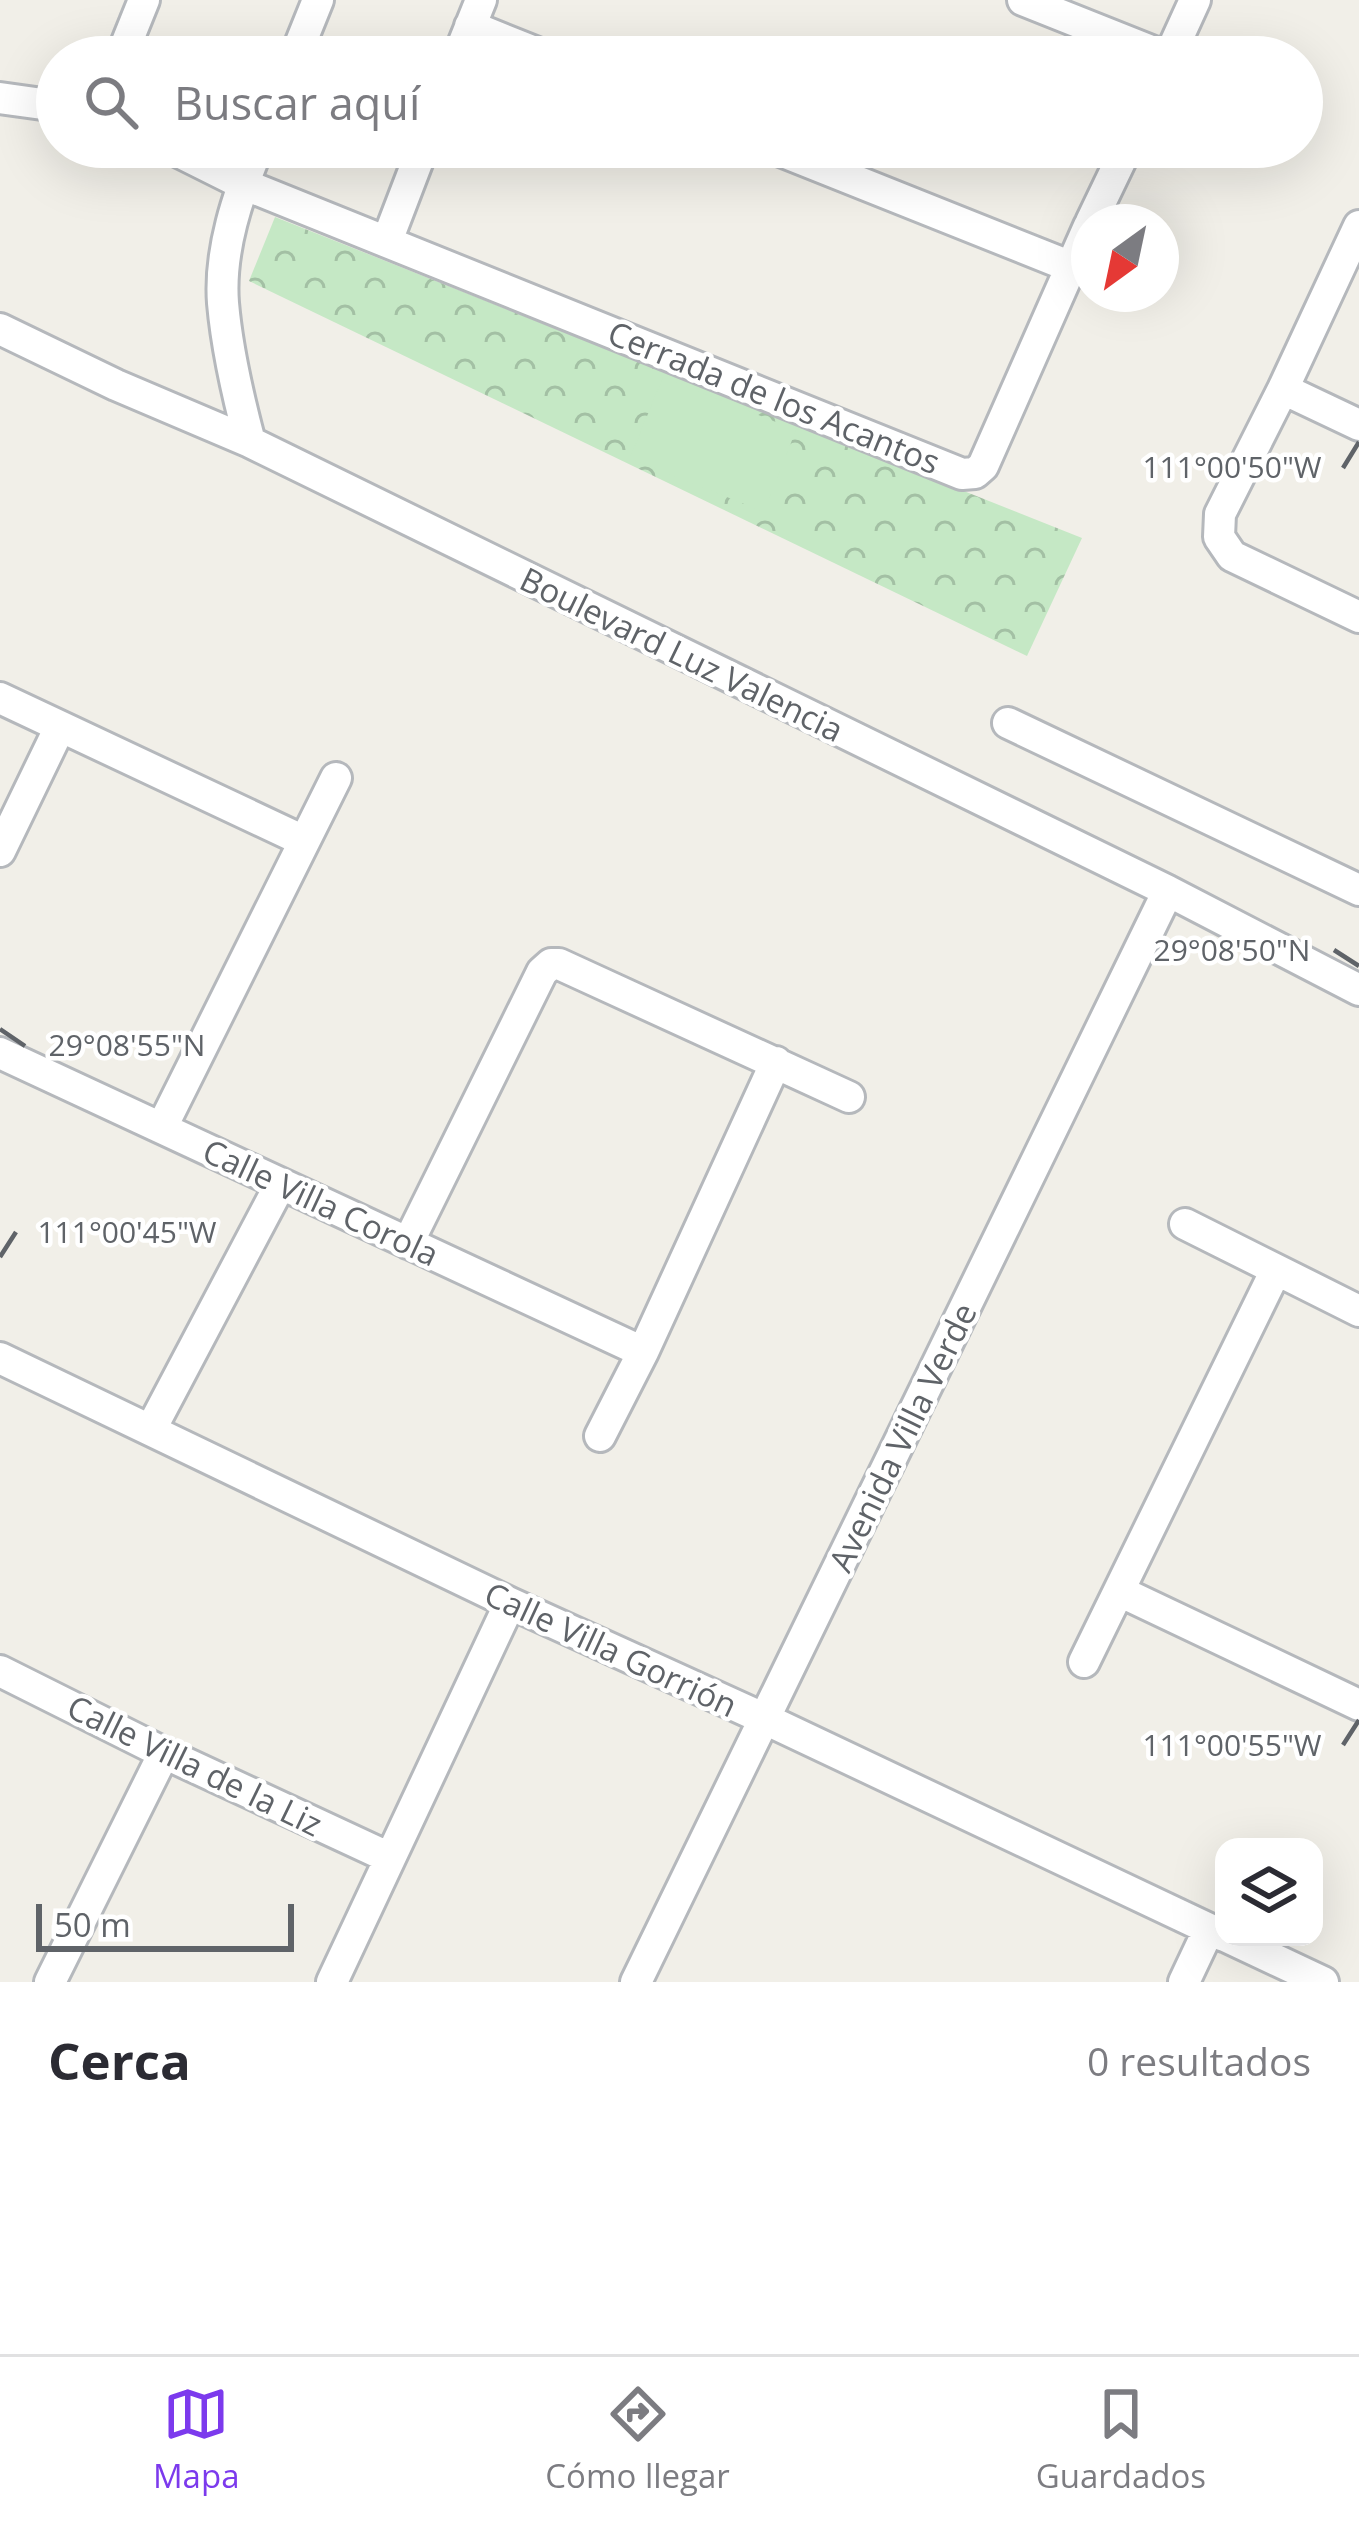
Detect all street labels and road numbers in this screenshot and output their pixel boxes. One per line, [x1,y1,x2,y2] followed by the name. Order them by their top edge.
[601,310,947,484] street label: Cerrada de los Acantos
[513,556,851,752] street label: Boulevard Luz Valencia
[196,1128,446,1276] street label: Calle Villa Corola
[817,1295,987,1579] street label: Avenida Villa Verde
[477,1571,745,1727] street label: Calle Villa Gorrión
[60,1684,330,1846] street label: Calle Villa de la Liz

